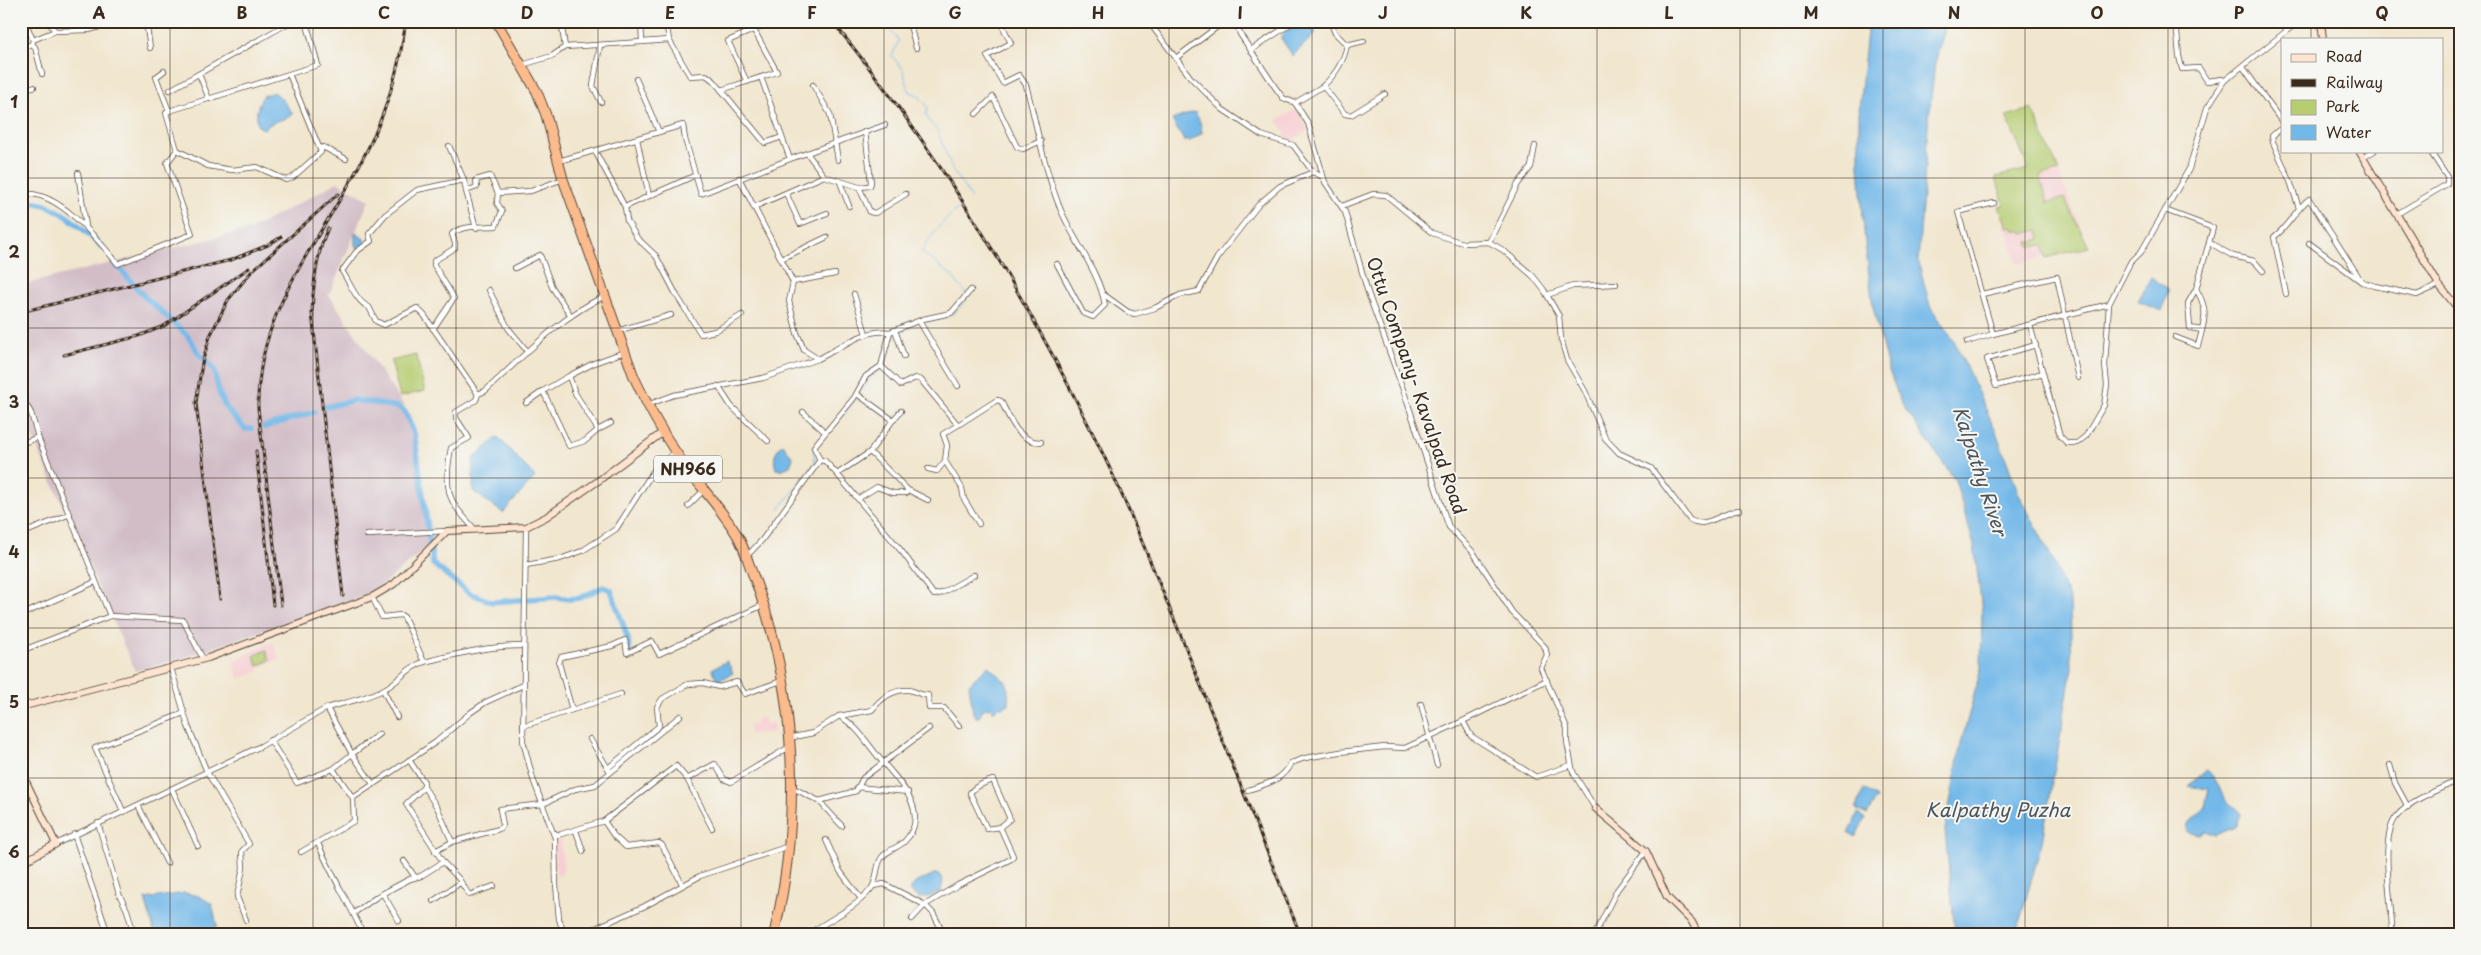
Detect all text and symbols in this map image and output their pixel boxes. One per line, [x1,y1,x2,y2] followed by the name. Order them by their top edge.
[93,0,106,24] text: A
[237,0,248,24] text: B
[378,0,390,24] text: C
[521,0,533,24] text: D
[665,0,675,24] text: E
[807,0,817,24] text: F
[948,0,962,24] text: G
[1092,0,1104,24] text: H
[1237,0,1243,24] text: I
[1378,0,1388,24] text: J
[1520,0,1532,24] text: K
[1664,0,1674,24] text: L
[1803,0,1819,24] text: M
[1948,0,1960,24] text: N
[2091,0,2104,24] text: O
[2234,0,2245,24] text: P
[2376,0,2389,24] text: Q
[2281,38,2444,152] legend
[2326,44,2362,67] text: Road
[2326,70,2383,93] text: Railway
[10,89,18,113] text: 1
[2326,94,2360,117] text: Park
[2326,120,2371,143] text: Water
[8,239,20,263] text: 2
[1361,253,1474,518] street label: Ottu Company- Kavalpad Road
[9,389,19,413] text: 3
[1947,402,2016,541] water label: Kalpathy River
[654,456,722,482] road number: NH966
[9,539,20,563] text: 4
[9,689,19,713] text: 5
[1926,795,2072,823] water label: Kalpathy Puzha
[8,839,20,863] text: 6

